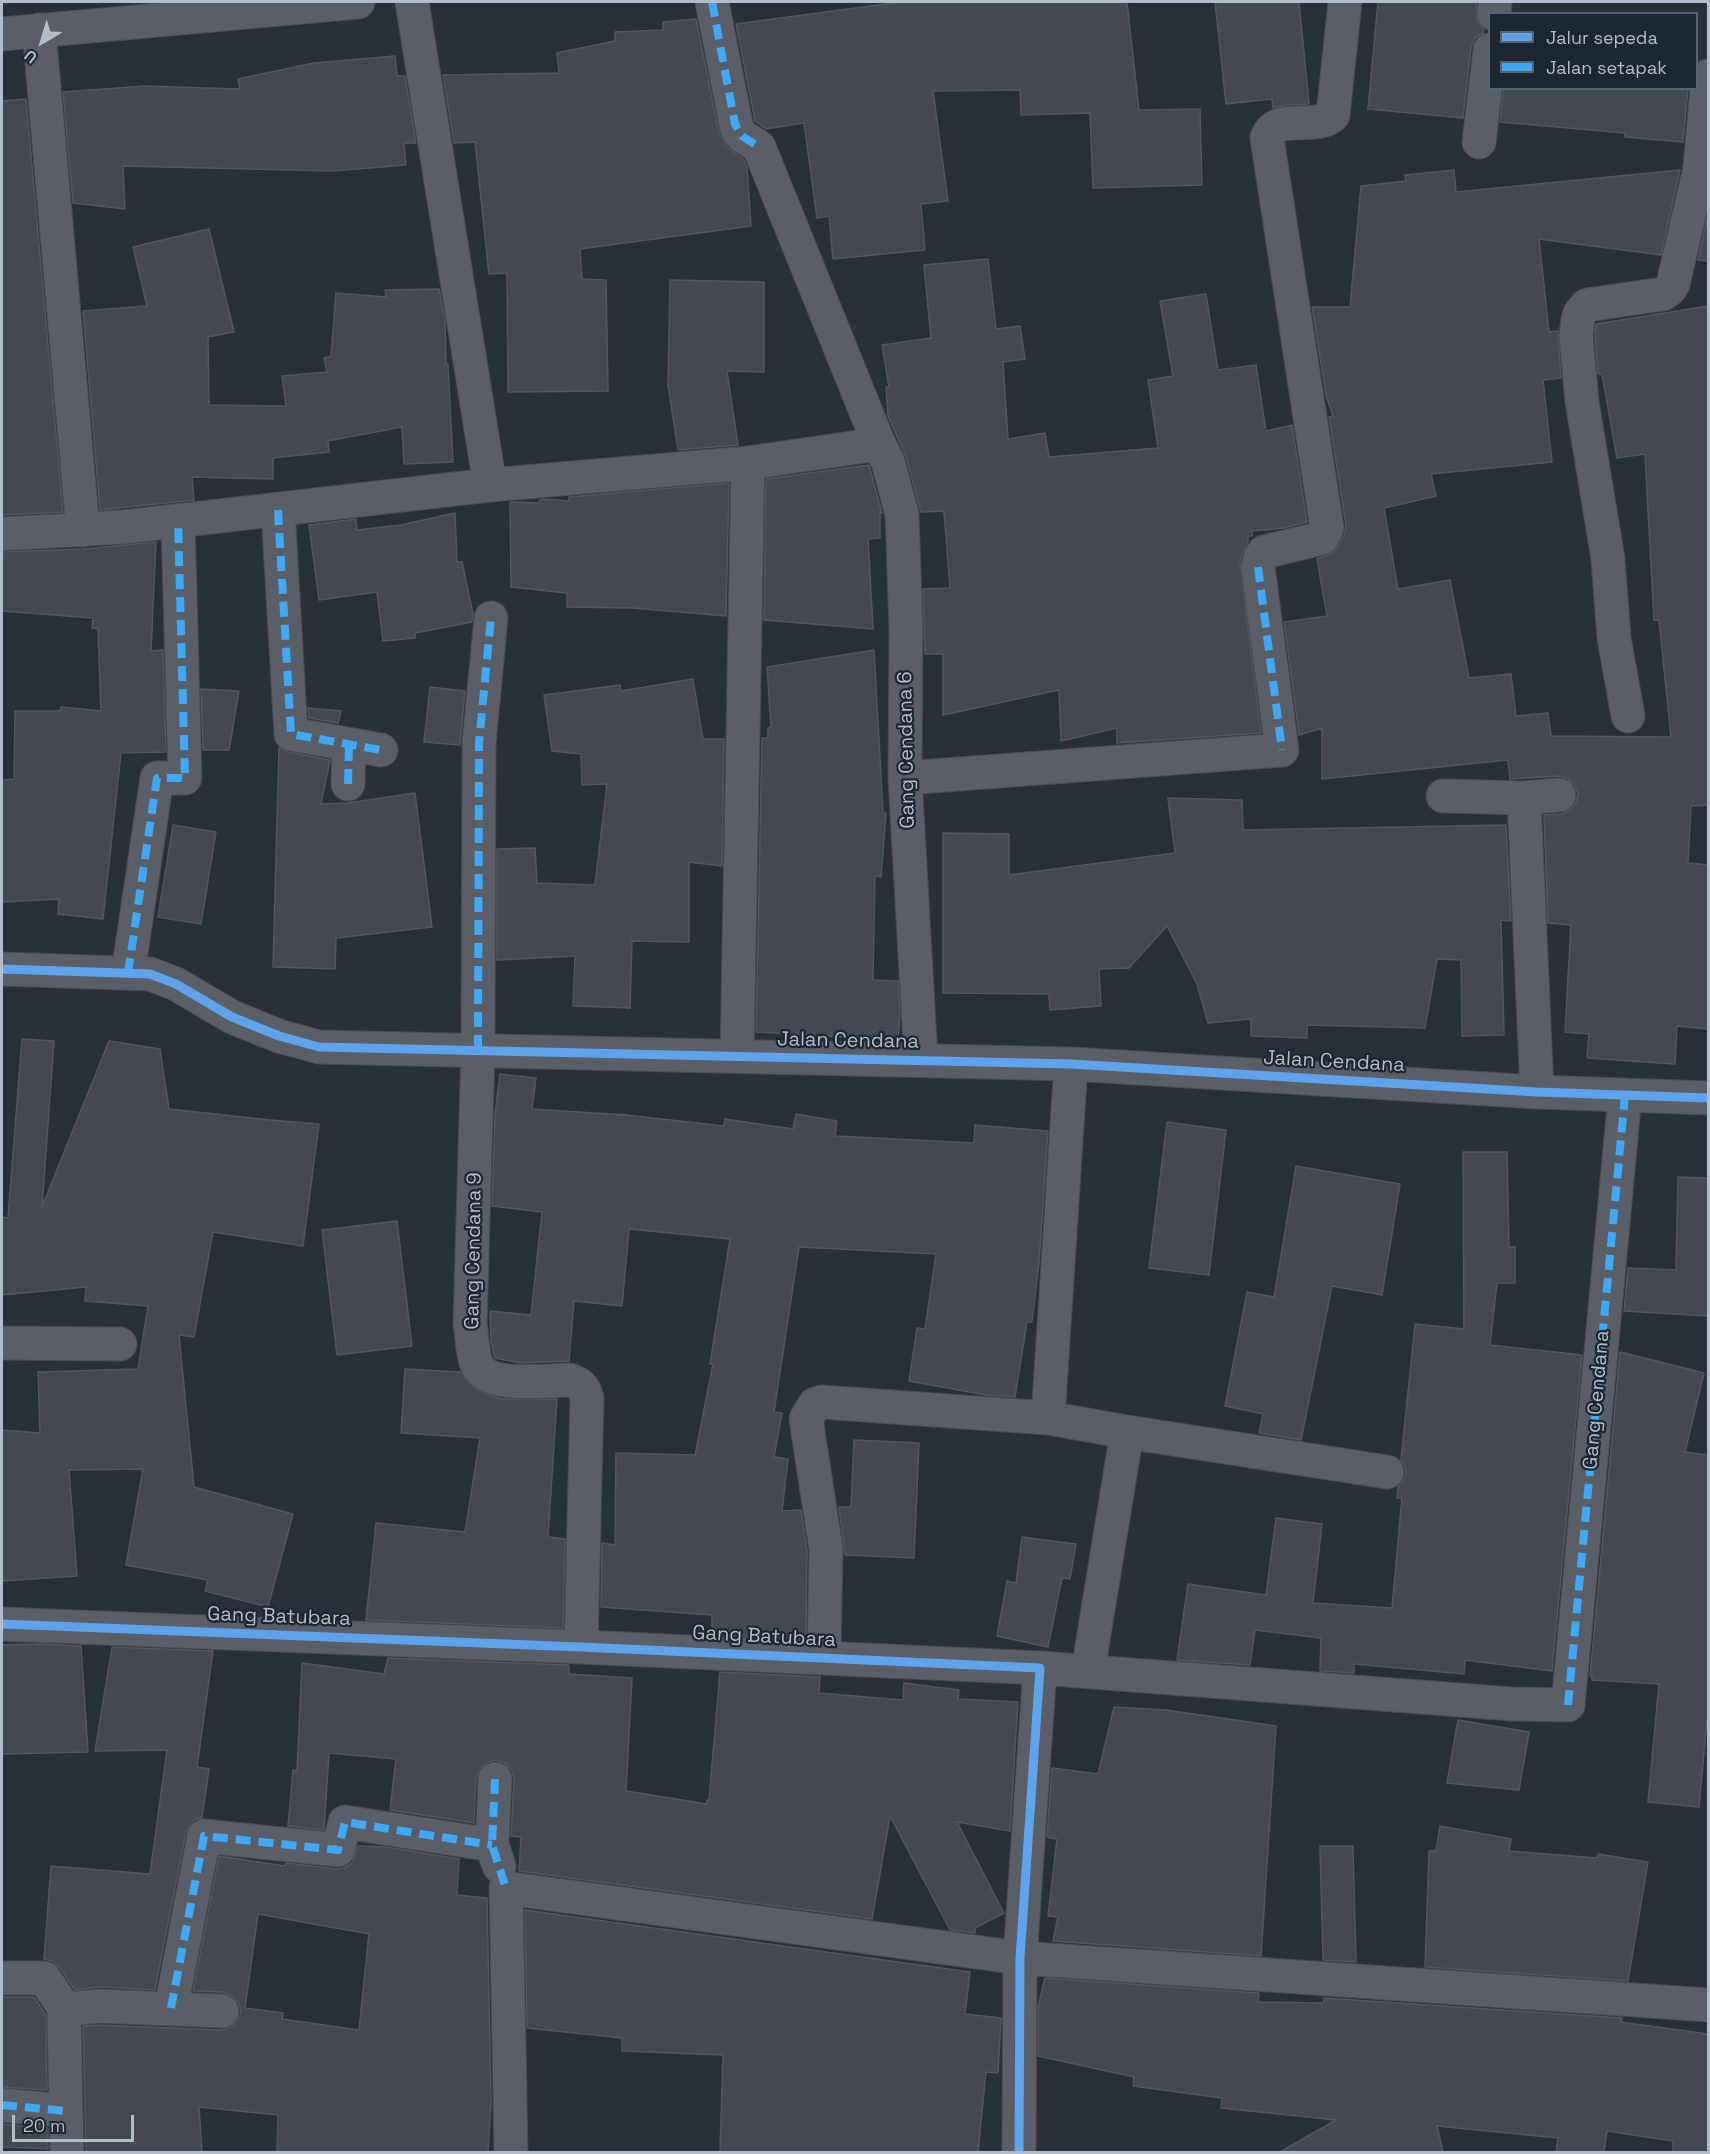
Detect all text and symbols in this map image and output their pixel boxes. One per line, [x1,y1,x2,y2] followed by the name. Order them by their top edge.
[12,12,72,72] north arrow
[1488,12,1698,90] legend
[1546,26,1658,49] text: Jalur sepeda
[20,45,41,68] text: U
[1546,56,1667,79] text: Jalan setapak
[894,671,920,829] street label: Gang Cendana 6
[777,1028,919,1054] street label: Jalan Cendana
[1263,1046,1405,1078] street label: Jalan Cendana
[461,1172,487,1330] street label: Gang Cendana 9
[1579,1329,1615,1471] street label: Gang Cendana
[207,1603,351,1631] street label: Gang Batubara
[692,1621,836,1653] street label: Gang Batubara
[15,2103,136,2141] scale bar
[23,2114,66,2137] text: 20 m

